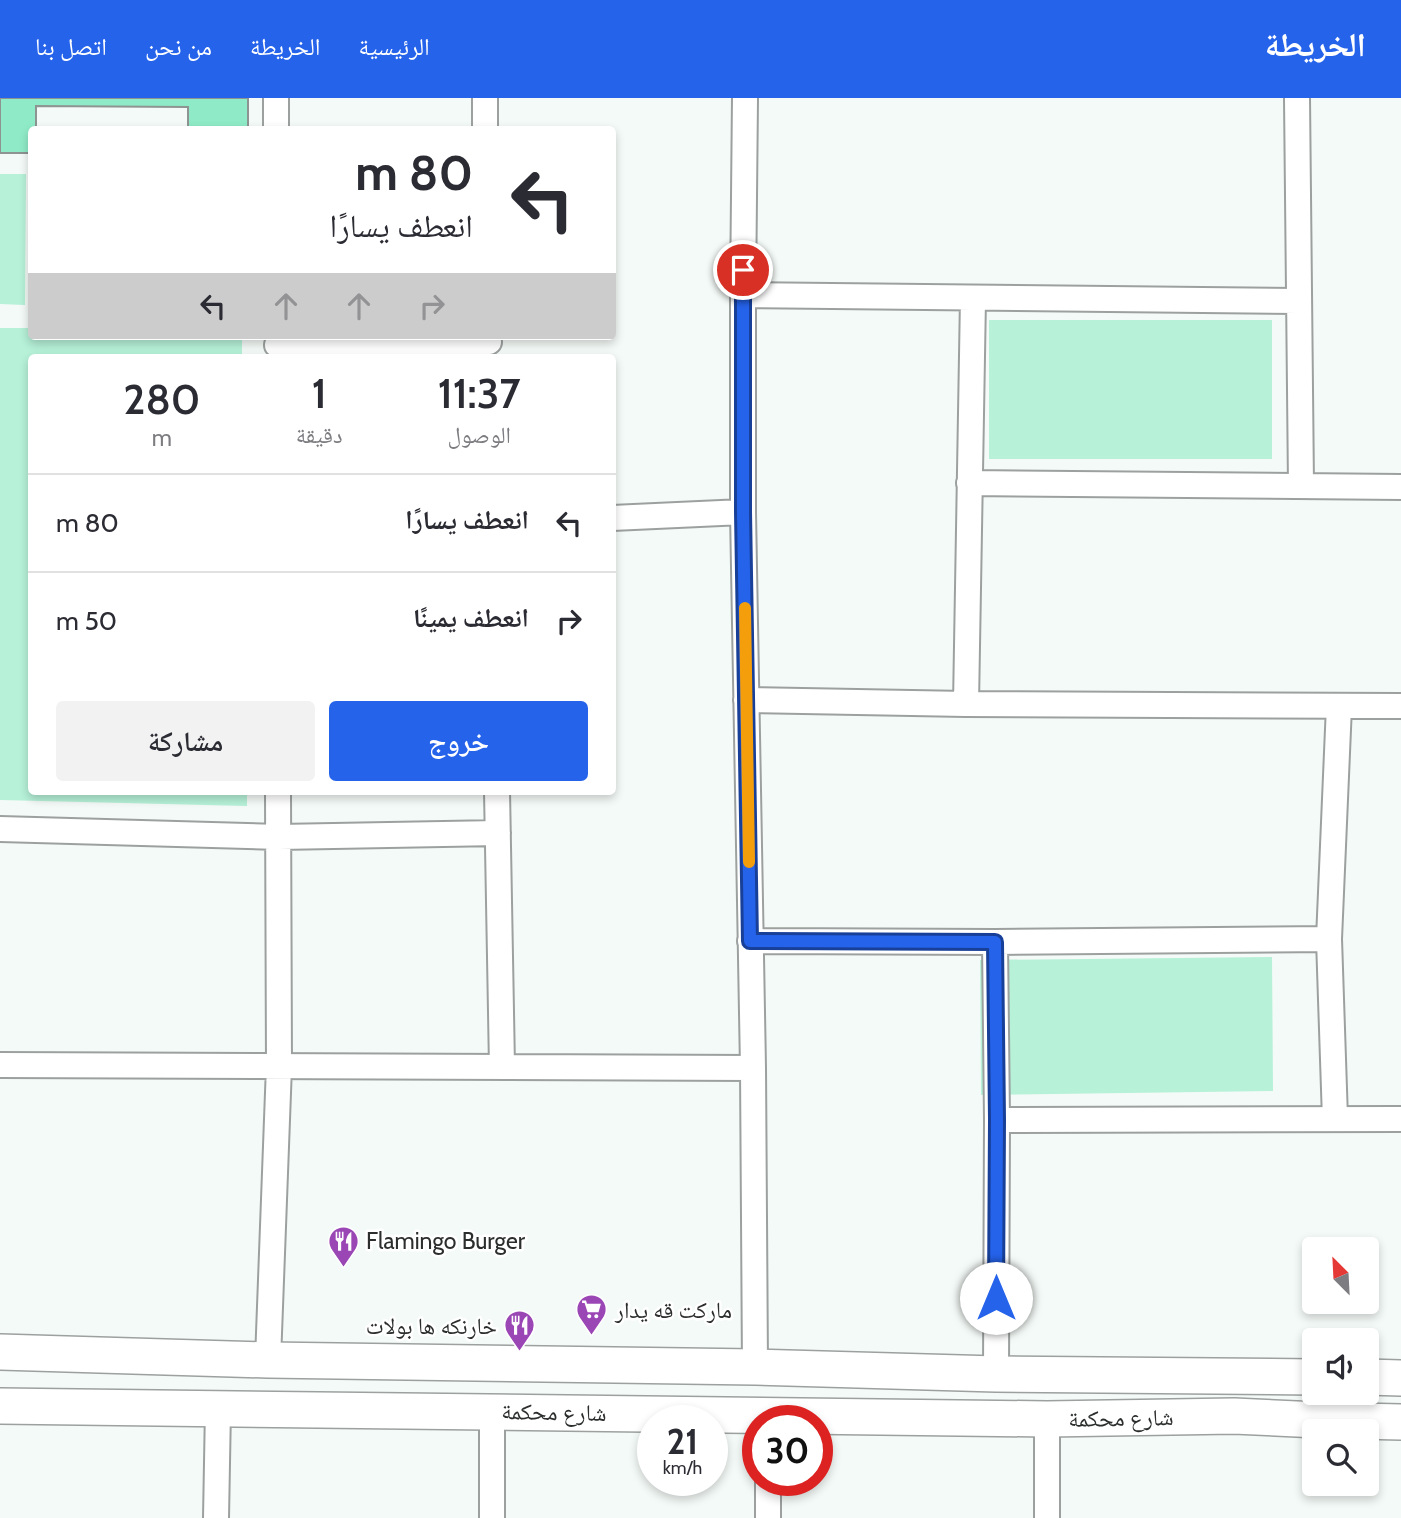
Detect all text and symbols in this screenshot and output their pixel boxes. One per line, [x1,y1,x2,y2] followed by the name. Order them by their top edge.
[1265,24,1366,64] text: الخريطة
[35,32,107,61] text: اتصل بنا
[145,32,212,61] text: من نحن
[250,32,321,61] text: الخريطة
[359,32,430,61] text: الرئيسية
[355,143,473,202] text: 80 m
[497,154,588,245] icon: left
[330,206,473,245] text: انعطف يسارًا
[713,240,773,300] pin
[724,251,762,289] icon: arrive
[194,287,232,325] icon: left
[267,287,305,325] icon: ahead
[340,287,378,325] icon: ahead
[413,287,451,325] icon: right
[312,367,327,419] text: 1
[438,367,521,419] text: 11:37
[123,373,200,425] text: 280
[296,421,343,449] text: دقيقة
[447,421,511,449] text: الوصول
[152,424,172,452] text: m
[405,504,529,536] text: انعطف يسارًا
[550,504,588,542] icon: left
[56,507,119,539] text: 80 m
[413,602,529,634] text: انعطف يمينًا
[550,602,588,640] icon: right
[56,605,117,637] text: 50 m
[56,701,315,781] button: مشاركة
[329,701,588,781] button: خروج
[326,1224,360,1268] restaurant icon: Flamingo Burger
[366,1227,526,1255] place label: Flamingo Burger
[1302,1237,1379,1314] north arrow
[1302,1237,1379,1496] map controls
[959,1261,1033,1335] position arrow
[575,1293,609,1337] supermarket icon: ماركت قه يدار
[614,1296,732,1324] place label: ماركت قه يدار
[503,1309,537,1353] restaurant icon: خارنكه ها بولات
[366,1312,497,1340] place label: خارنكه ها بولات
[1302,1328,1379,1405] button: sound
[501,1397,607,1428] street label: شارع محكمة
[1068,1403,1174,1434] street label: شارع محكمة
[742,1405,833,1496] speed limit sign: 30
[1302,1419,1379,1496] button: search
[667,1420,698,1463] text: 21
[663,1457,702,1479] text: km/h

